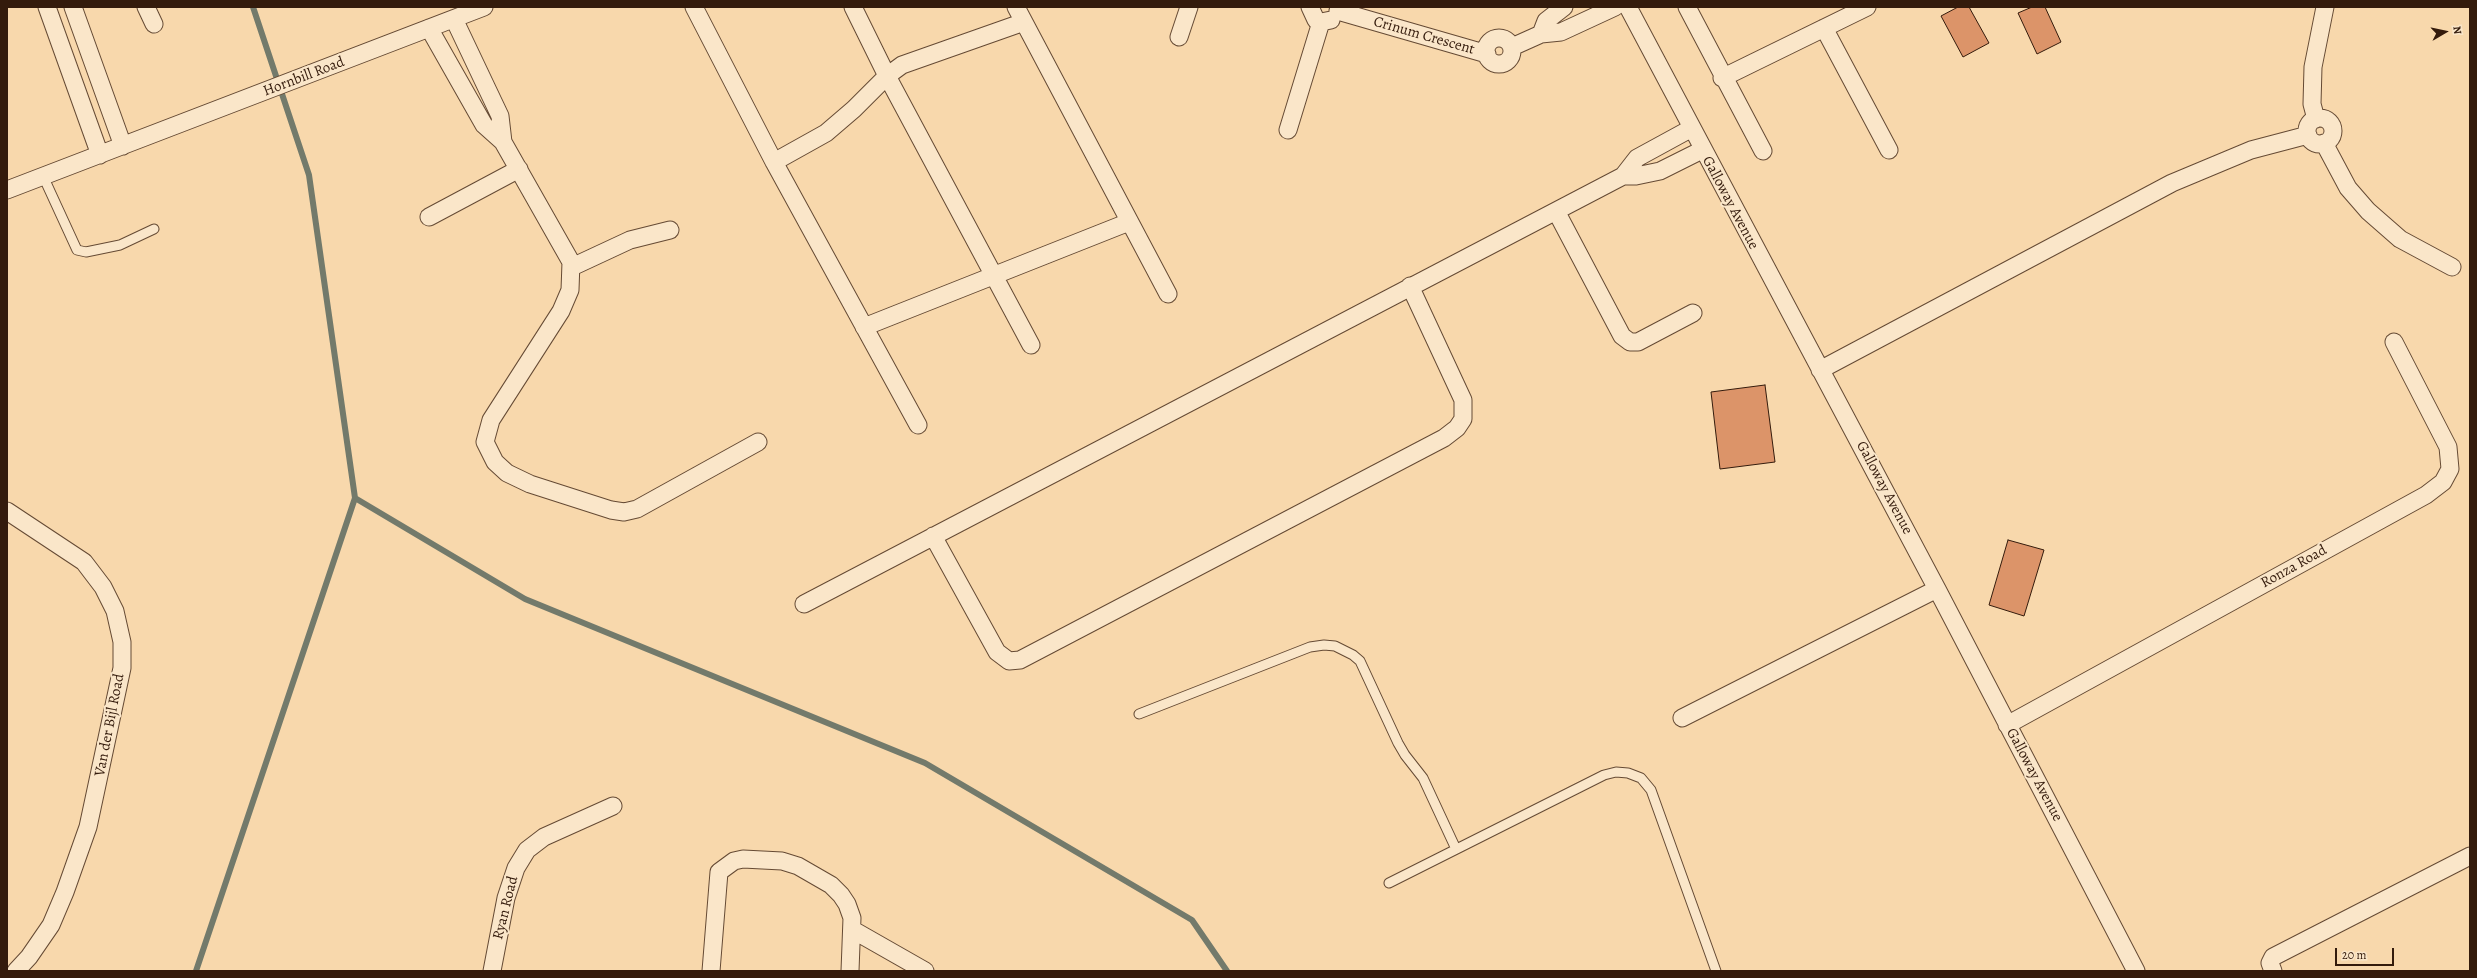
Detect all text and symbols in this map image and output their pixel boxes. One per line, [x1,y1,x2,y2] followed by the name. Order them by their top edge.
[2425,12,2465,52] north arrow
[1371,13,1477,59] street label: Crinum Crescent
[2449,25,2465,35] text: N
[261,53,347,101] street label: Hornbill Road
[1698,153,1762,253] street label: Galloway Avenue
[1852,438,1916,538] street label: Galloway Avenue
[2258,542,2330,592] street label: Ronza Road
[91,672,129,778] street label: Van der Bijl Road
[2002,725,2066,825] street label: Galloway Avenue
[489,874,523,942] street label: Ryan Road
[2337,940,2396,966] scale bar
[2342,947,2366,963] text: 20 m

